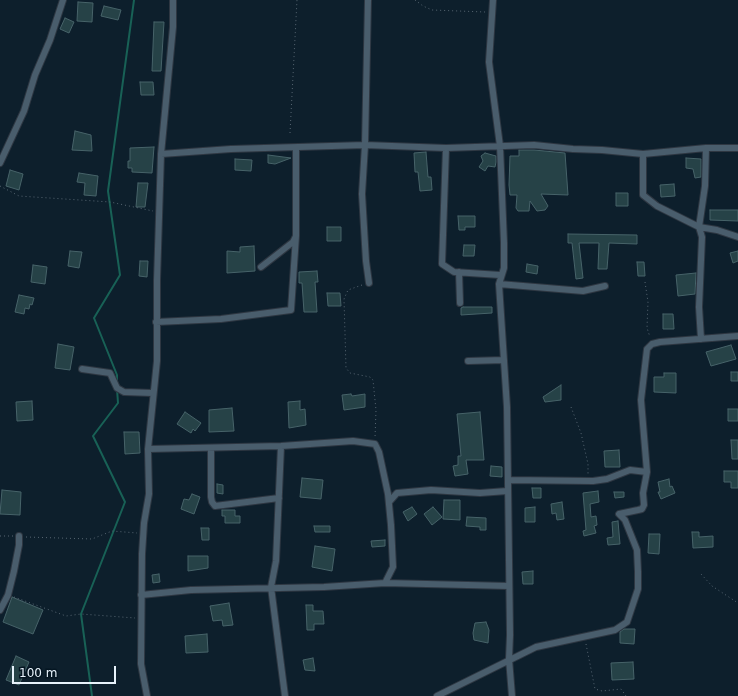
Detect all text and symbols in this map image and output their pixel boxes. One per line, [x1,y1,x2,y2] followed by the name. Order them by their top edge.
[14,658,118,684] scale bar
[19,666,57,680] text: 100 m

